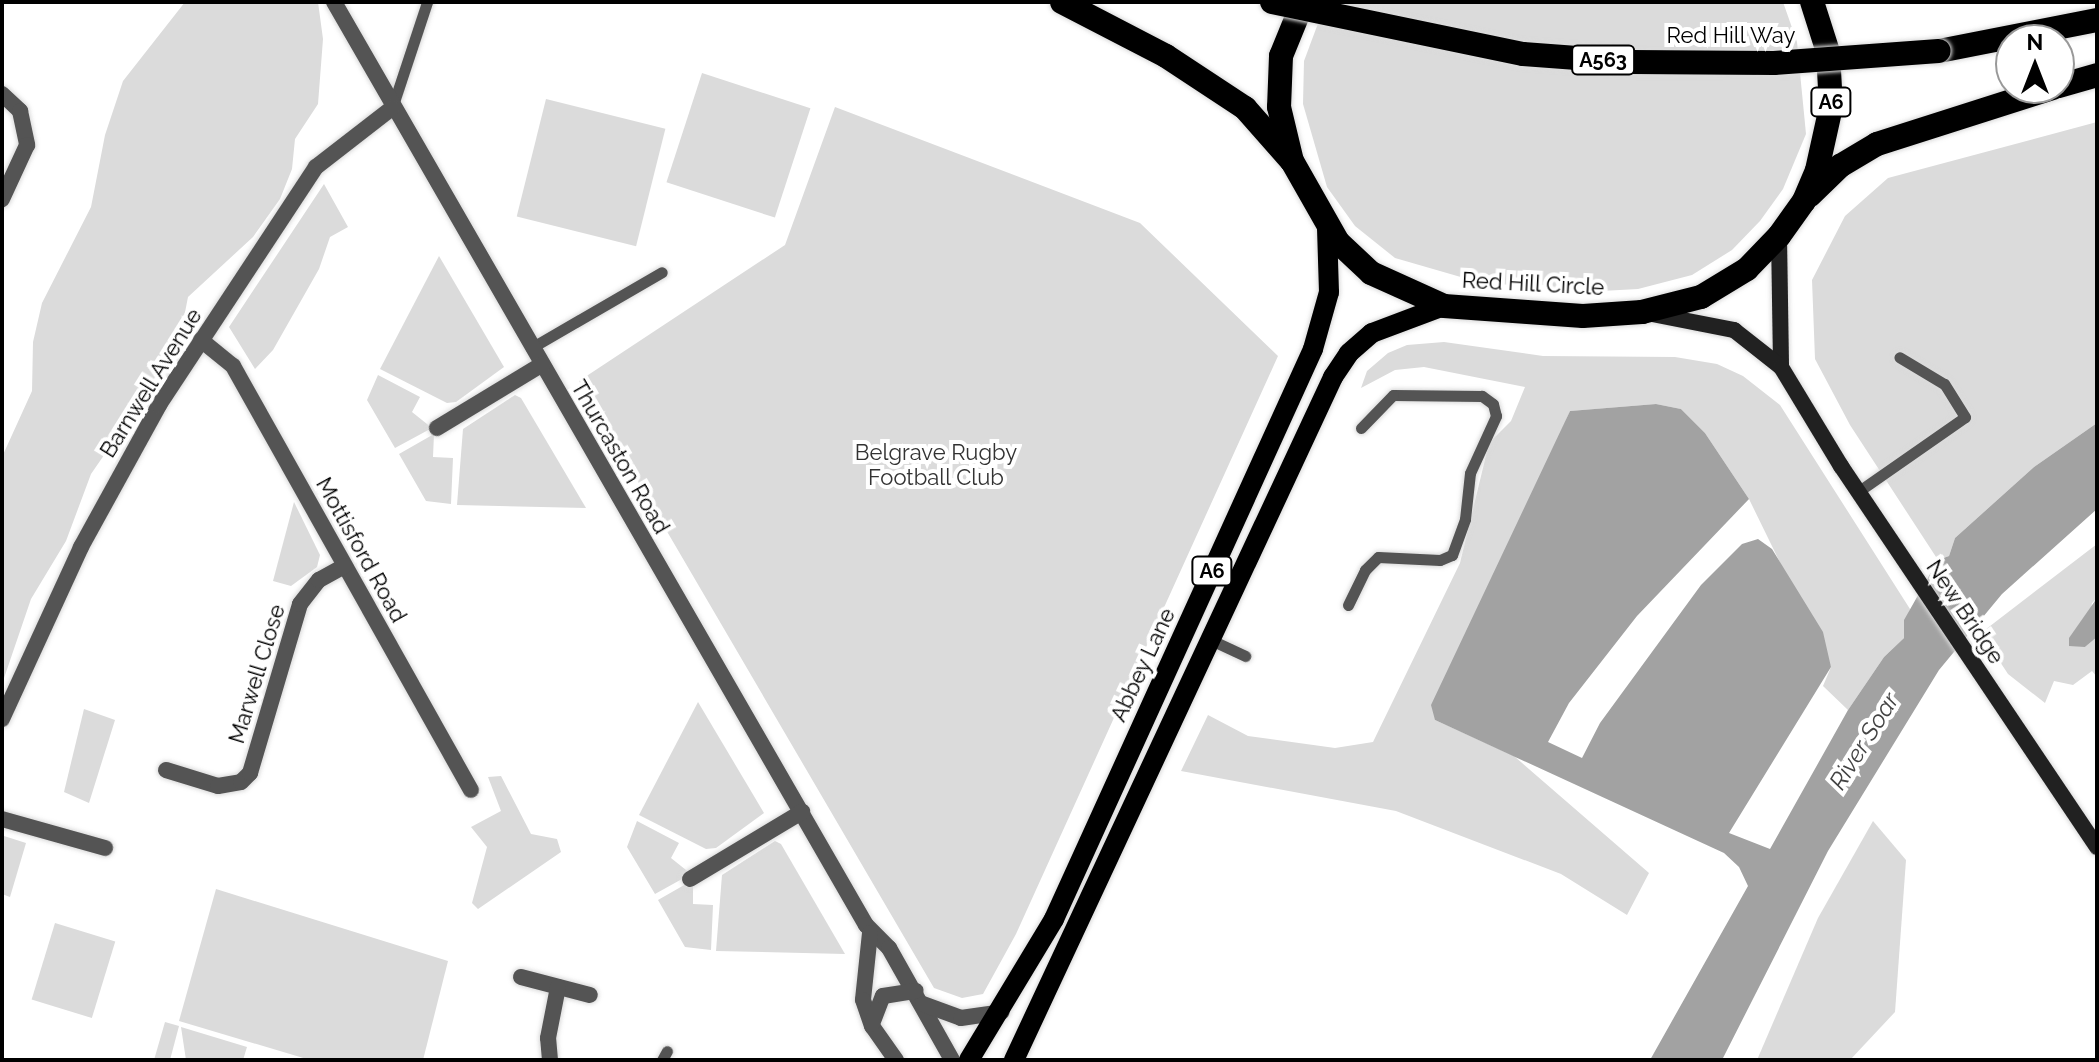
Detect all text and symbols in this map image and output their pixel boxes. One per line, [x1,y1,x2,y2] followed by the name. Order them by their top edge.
[1666,23,1796,49] street label: Red Hill Way
[1995,24,2075,104] north arrow
[2027,29,2043,55] text: N
[1571,44,1635,76] road number: A563
[1809,86,1853,118] road number: A6
[1461,267,1605,301] street label: Red Hill Circle
[94,303,208,463] street label: Barnwell Avenue
[565,376,675,538] street label: Thurcaston Road
[855,439,1017,490] park label: Belgrave Rugby Football Club
[310,473,412,627] street label: Mottisford Road
[1190,555,1234,587] road number: A6
[1920,555,2010,669] street label: New Bridge
[223,601,291,747] street label: Marwell Close
[1105,604,1181,726] street label: Abbey Lane
[1823,687,1905,795] water label: River Soar

